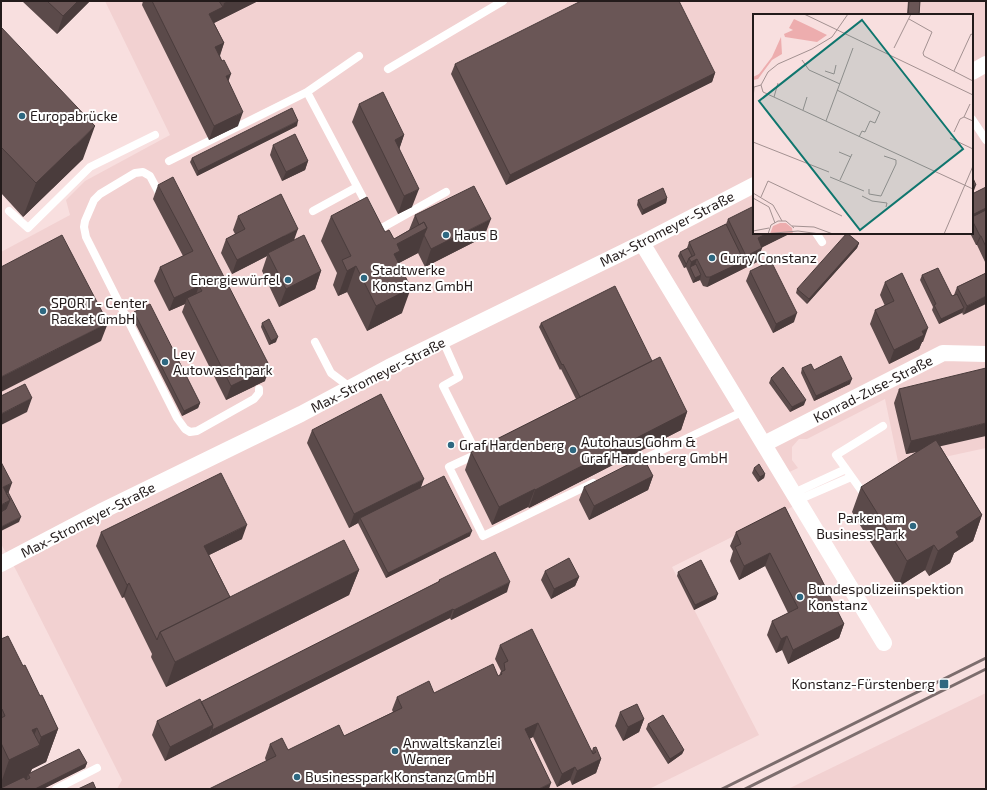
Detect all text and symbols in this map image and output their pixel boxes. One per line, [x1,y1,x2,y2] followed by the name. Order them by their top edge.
[753,14,973,234] inset map
[30,107,118,124] place label: Europabrücke
[17,111,27,121] marker: Europabrücke
[597,187,737,270] street label: Max-Stromeyer-Straße
[454,226,498,243] place label: Haus B
[441,230,451,240] marker: Haus B
[720,249,817,266] place label: Curry Constanz
[707,253,717,263] marker: Curry Constanz
[372,261,473,294] place label: Stadtwerke Konstanz GmbH
[190,271,281,288] place label: Energiewürfel
[359,273,369,283] marker: Stadtwerke Konstanz GmbH
[283,275,293,285] marker: Energiewürfel
[51,294,148,327] place label: SPORT - Center Racket GmbH
[38,306,48,316] marker: SPORT - Center Racket GmbH
[308,333,448,416] street label: Max-Stromeyer-Straße
[173,345,273,378] place label: Ley Autowaschpark
[810,351,935,426] street label: Konrad-Zuse-Straße
[160,357,170,367] marker: Ley Autowaschpark
[581,433,728,466] place label: Autohaus Gohm & Graf Hardenberg GmbH
[459,436,565,453] place label: Graf Hardenberg
[446,440,456,450] marker: Graf Hardenberg
[568,445,578,455] marker: Autohaus Gohm & Graf Hardenberg GmbH
[18,478,158,561] street label: Max-Stromeyer-Straße
[816,509,905,542] place label: Parken am Business Park
[908,521,918,531] marker: Parken am Business Park
[808,580,964,613] place label: Bundespolizeiinspektion Konstanz
[795,592,805,602] marker: Bundespolizeiinspektion Konstanz
[792,675,935,692] place label: Konstanz-Fürstenberg
[938,678,950,690] marker: Konstanz-Fürstenberg
[403,734,501,767] place label: Anwaltskanzlei Werner
[390,746,400,756] marker: Anwaltskanzlei Werner
[305,768,495,785] place label: Businesspark Konstanz GmbH
[292,772,302,782] marker: Businesspark Konstanz GmbH

